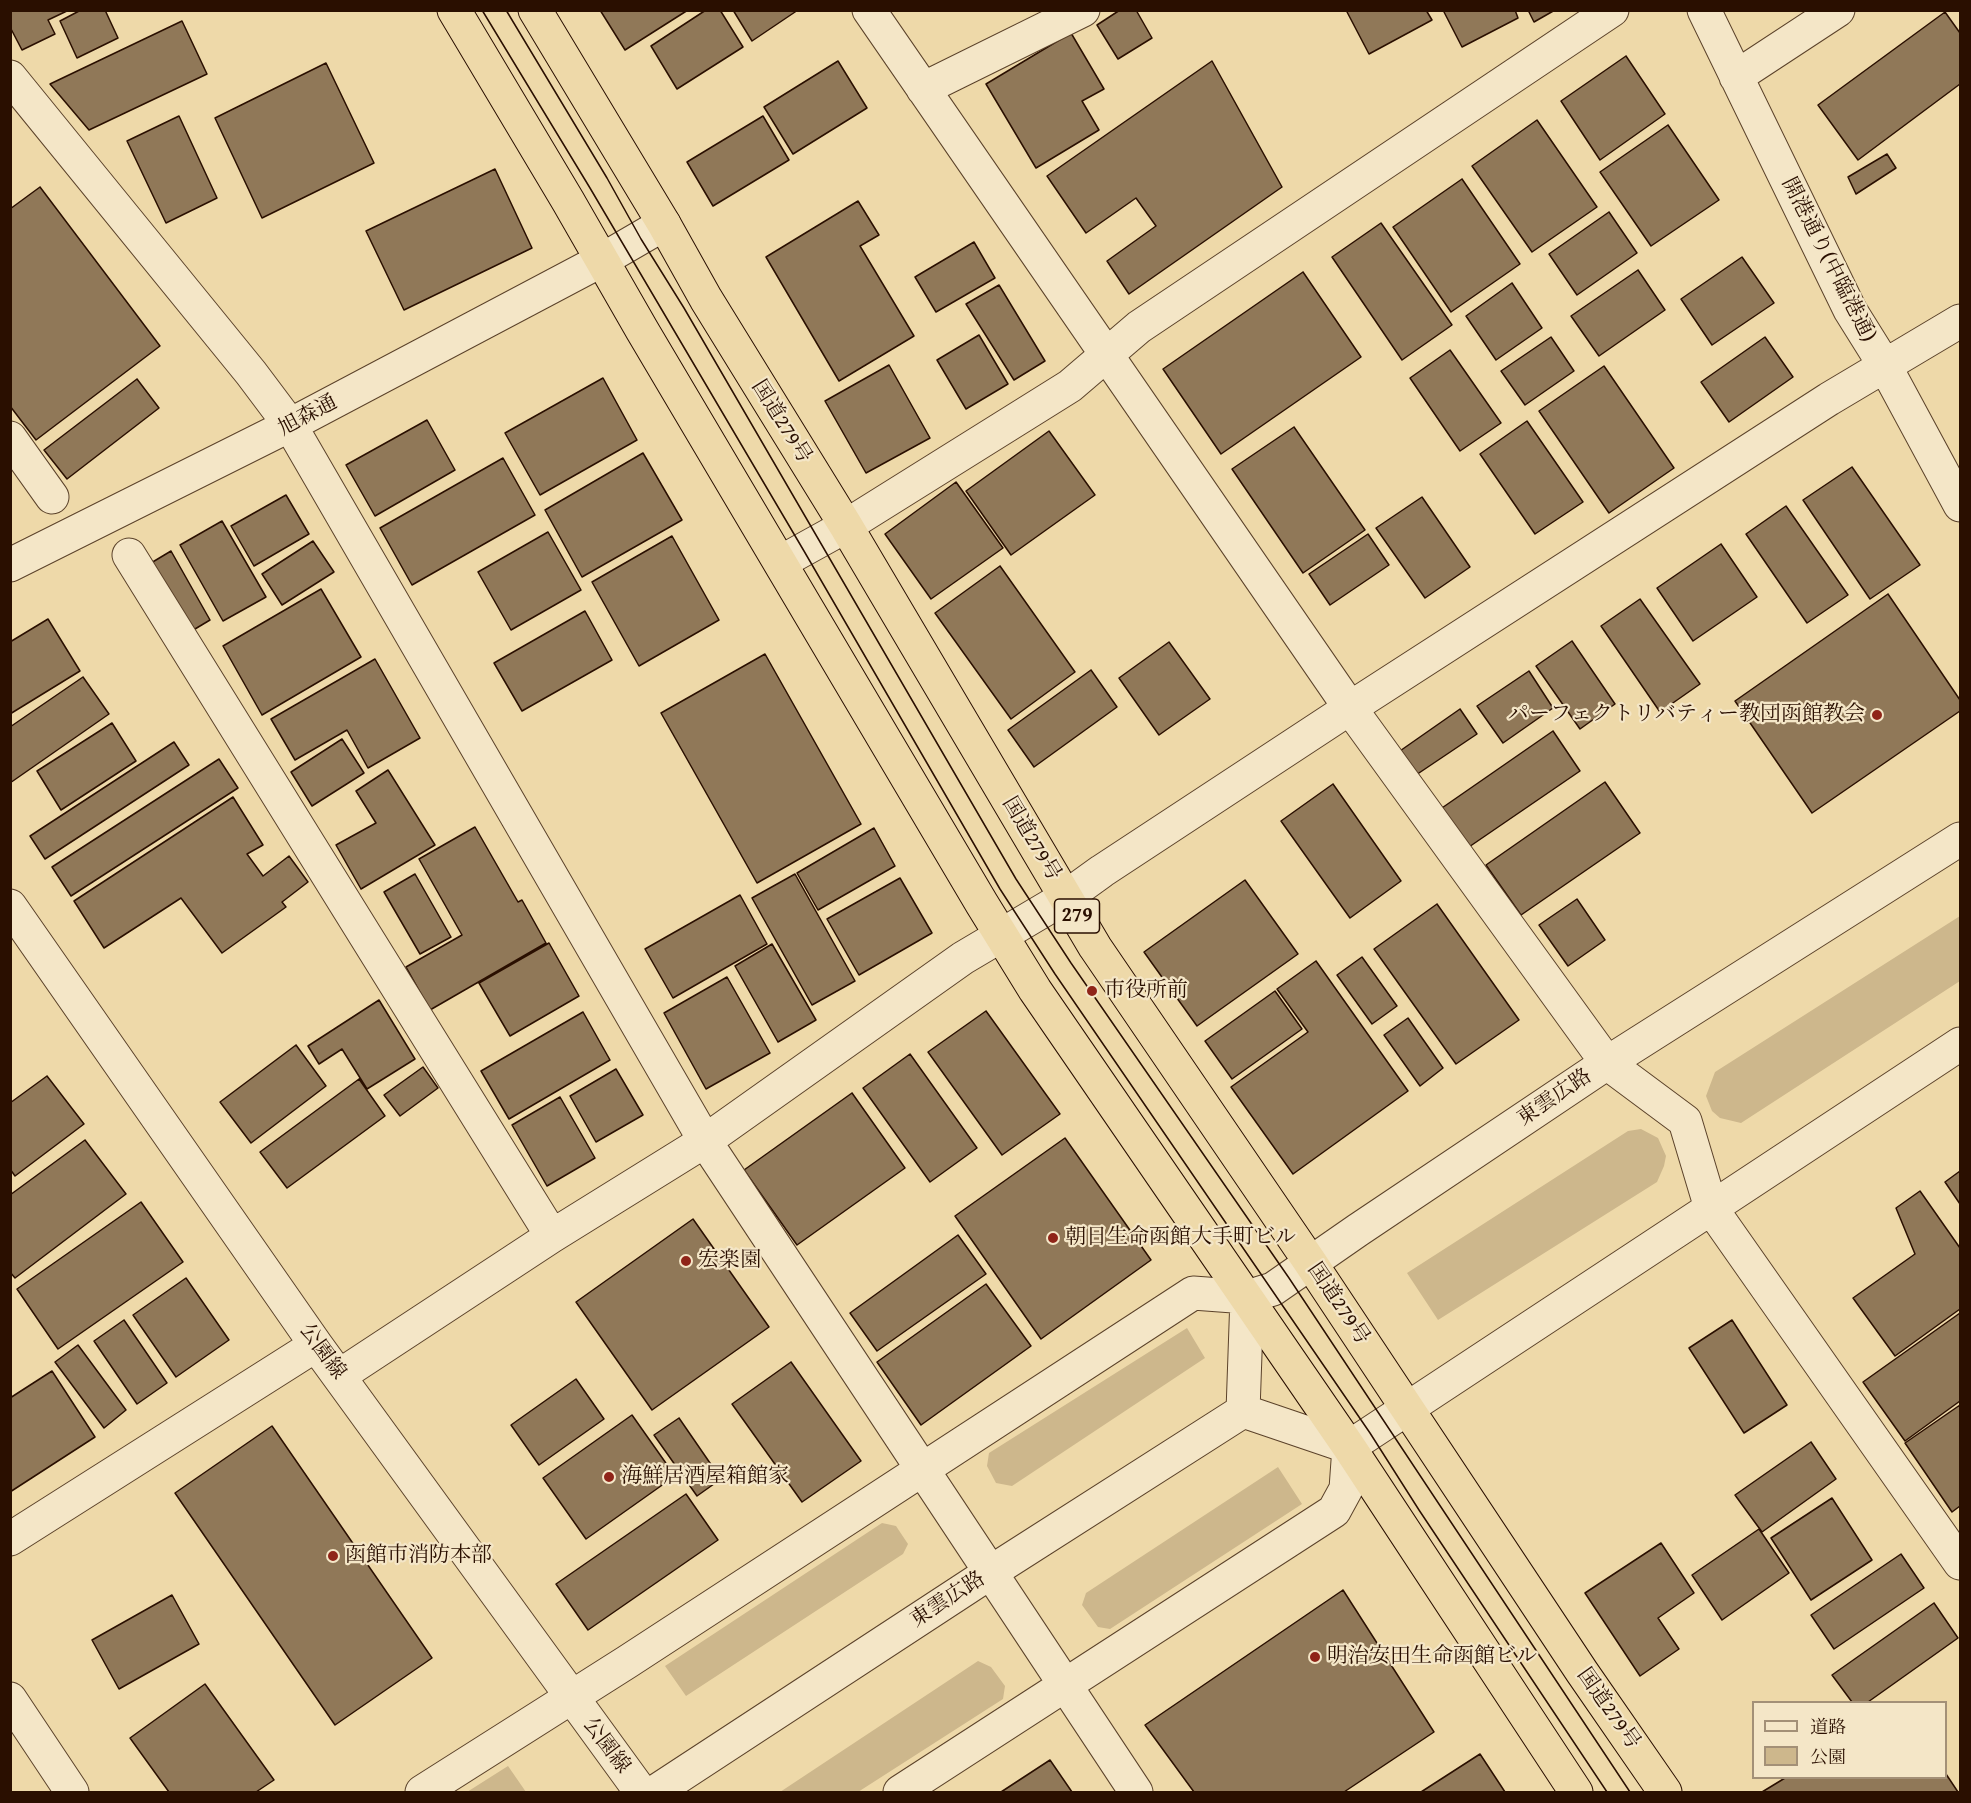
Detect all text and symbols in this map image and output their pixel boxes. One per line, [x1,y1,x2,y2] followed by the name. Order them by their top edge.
[1776,173,1880,347] street label: 開港通り(中臨港通)
[746,376,816,468] street label: 国道279号
[274,390,342,442] street label: 旭森通
[1508,702,1865,728] place label: パーフェクトリバティー教団函館教会
[1870,708,1884,722] marker: パーフェクトリバティー教団函館教会
[996,793,1066,885] street label: 国道279号
[1054,899,1100,933] road number: 279
[1104,978,1188,1004] place label: 市役所前
[1085,984,1099,998] marker: 市役所前
[1513,1064,1597,1132] street label: 東雲広路
[1065,1225,1296,1251] place label: 朝日生命函館大手町ビル
[1046,1231,1060,1245] marker: 朝日生命函館大手町ビル
[698,1248,761,1274] place label: 宏楽園
[679,1254,693,1268] marker: 宏楽園
[1301,1258,1375,1350] street label: 国道279号
[293,1319,351,1385] street label: 公園線
[621,1464,789,1490] place label: 海鮮居酒屋箱館家
[602,1470,616,1484] marker: 海鮮居酒屋箱館家
[345,1543,492,1569] place label: 函館市消防本部
[326,1549,340,1563] marker: 函館市消防本部
[906,1567,990,1633] street label: 東雲広路
[1327,1644,1537,1670] place label: 明治安田生命函館ビル
[1308,1650,1322,1664] marker: 明治安田生命函館ビル
[1571,1664,1645,1754] street label: 国道279号
[1752,1701,1947,1779] legend
[577,1713,635,1779] street label: 公園線
[1810,1713,1846,1740] text: 道路
[1810,1743,1846,1770] text: 公園

